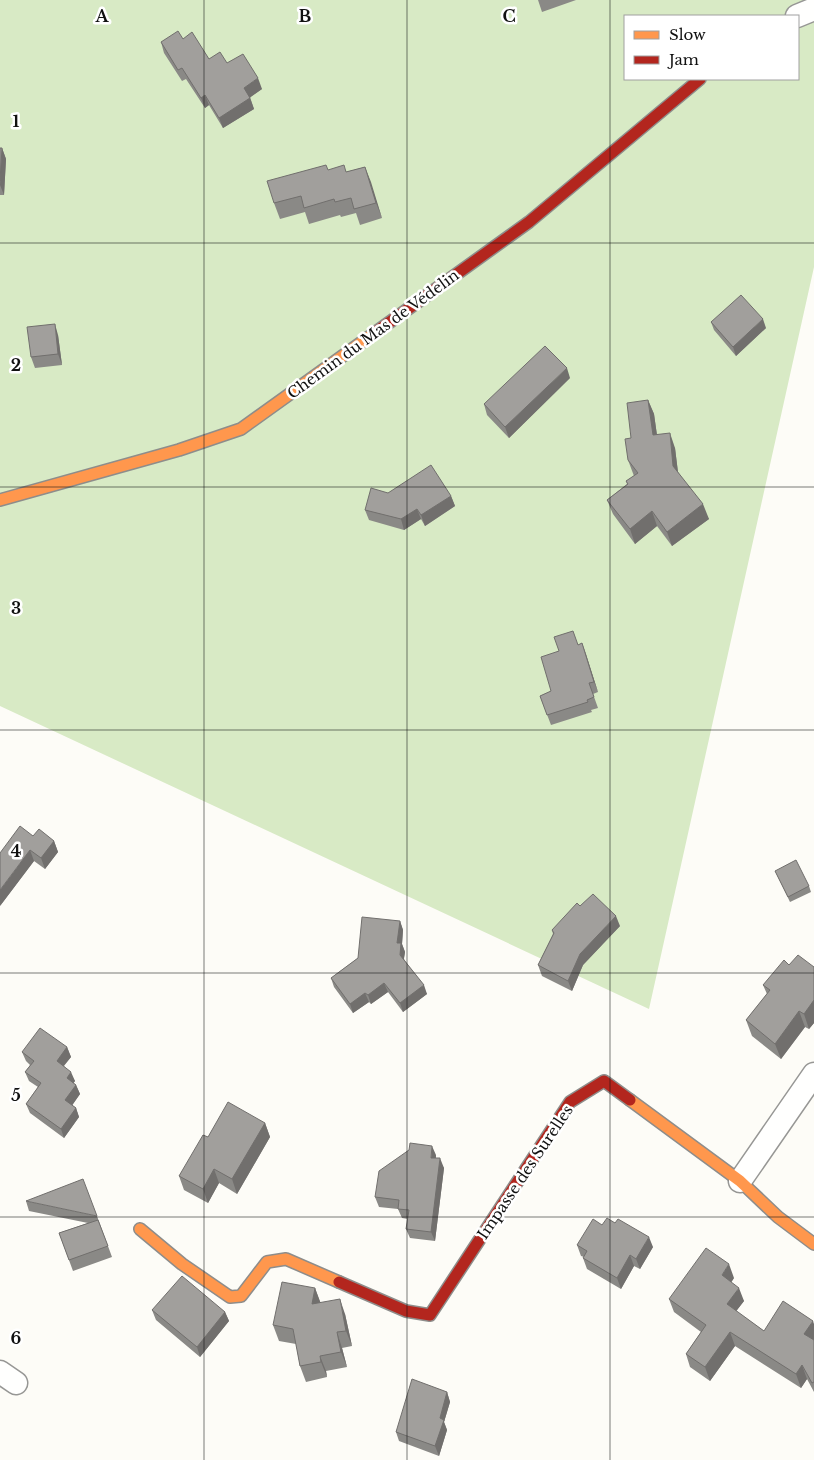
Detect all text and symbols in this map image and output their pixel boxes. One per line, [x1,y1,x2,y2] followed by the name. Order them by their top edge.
[95,6,110,26] text: A
[299,6,312,26] text: B
[502,6,516,26] text: C
[624,15,799,80] legend
[669,25,706,44] text: Slow
[667,50,699,69] text: Jam
[13,111,20,131] text: 1
[283,265,463,403] street label: Chemin du Mas de Védelin
[11,355,21,375] text: 2
[11,598,21,618] text: 3
[11,841,21,861] text: 4
[11,1085,21,1105] text: 5
[473,1101,577,1243] street label: Impasse des Surelles
[11,1328,22,1348] text: 6

